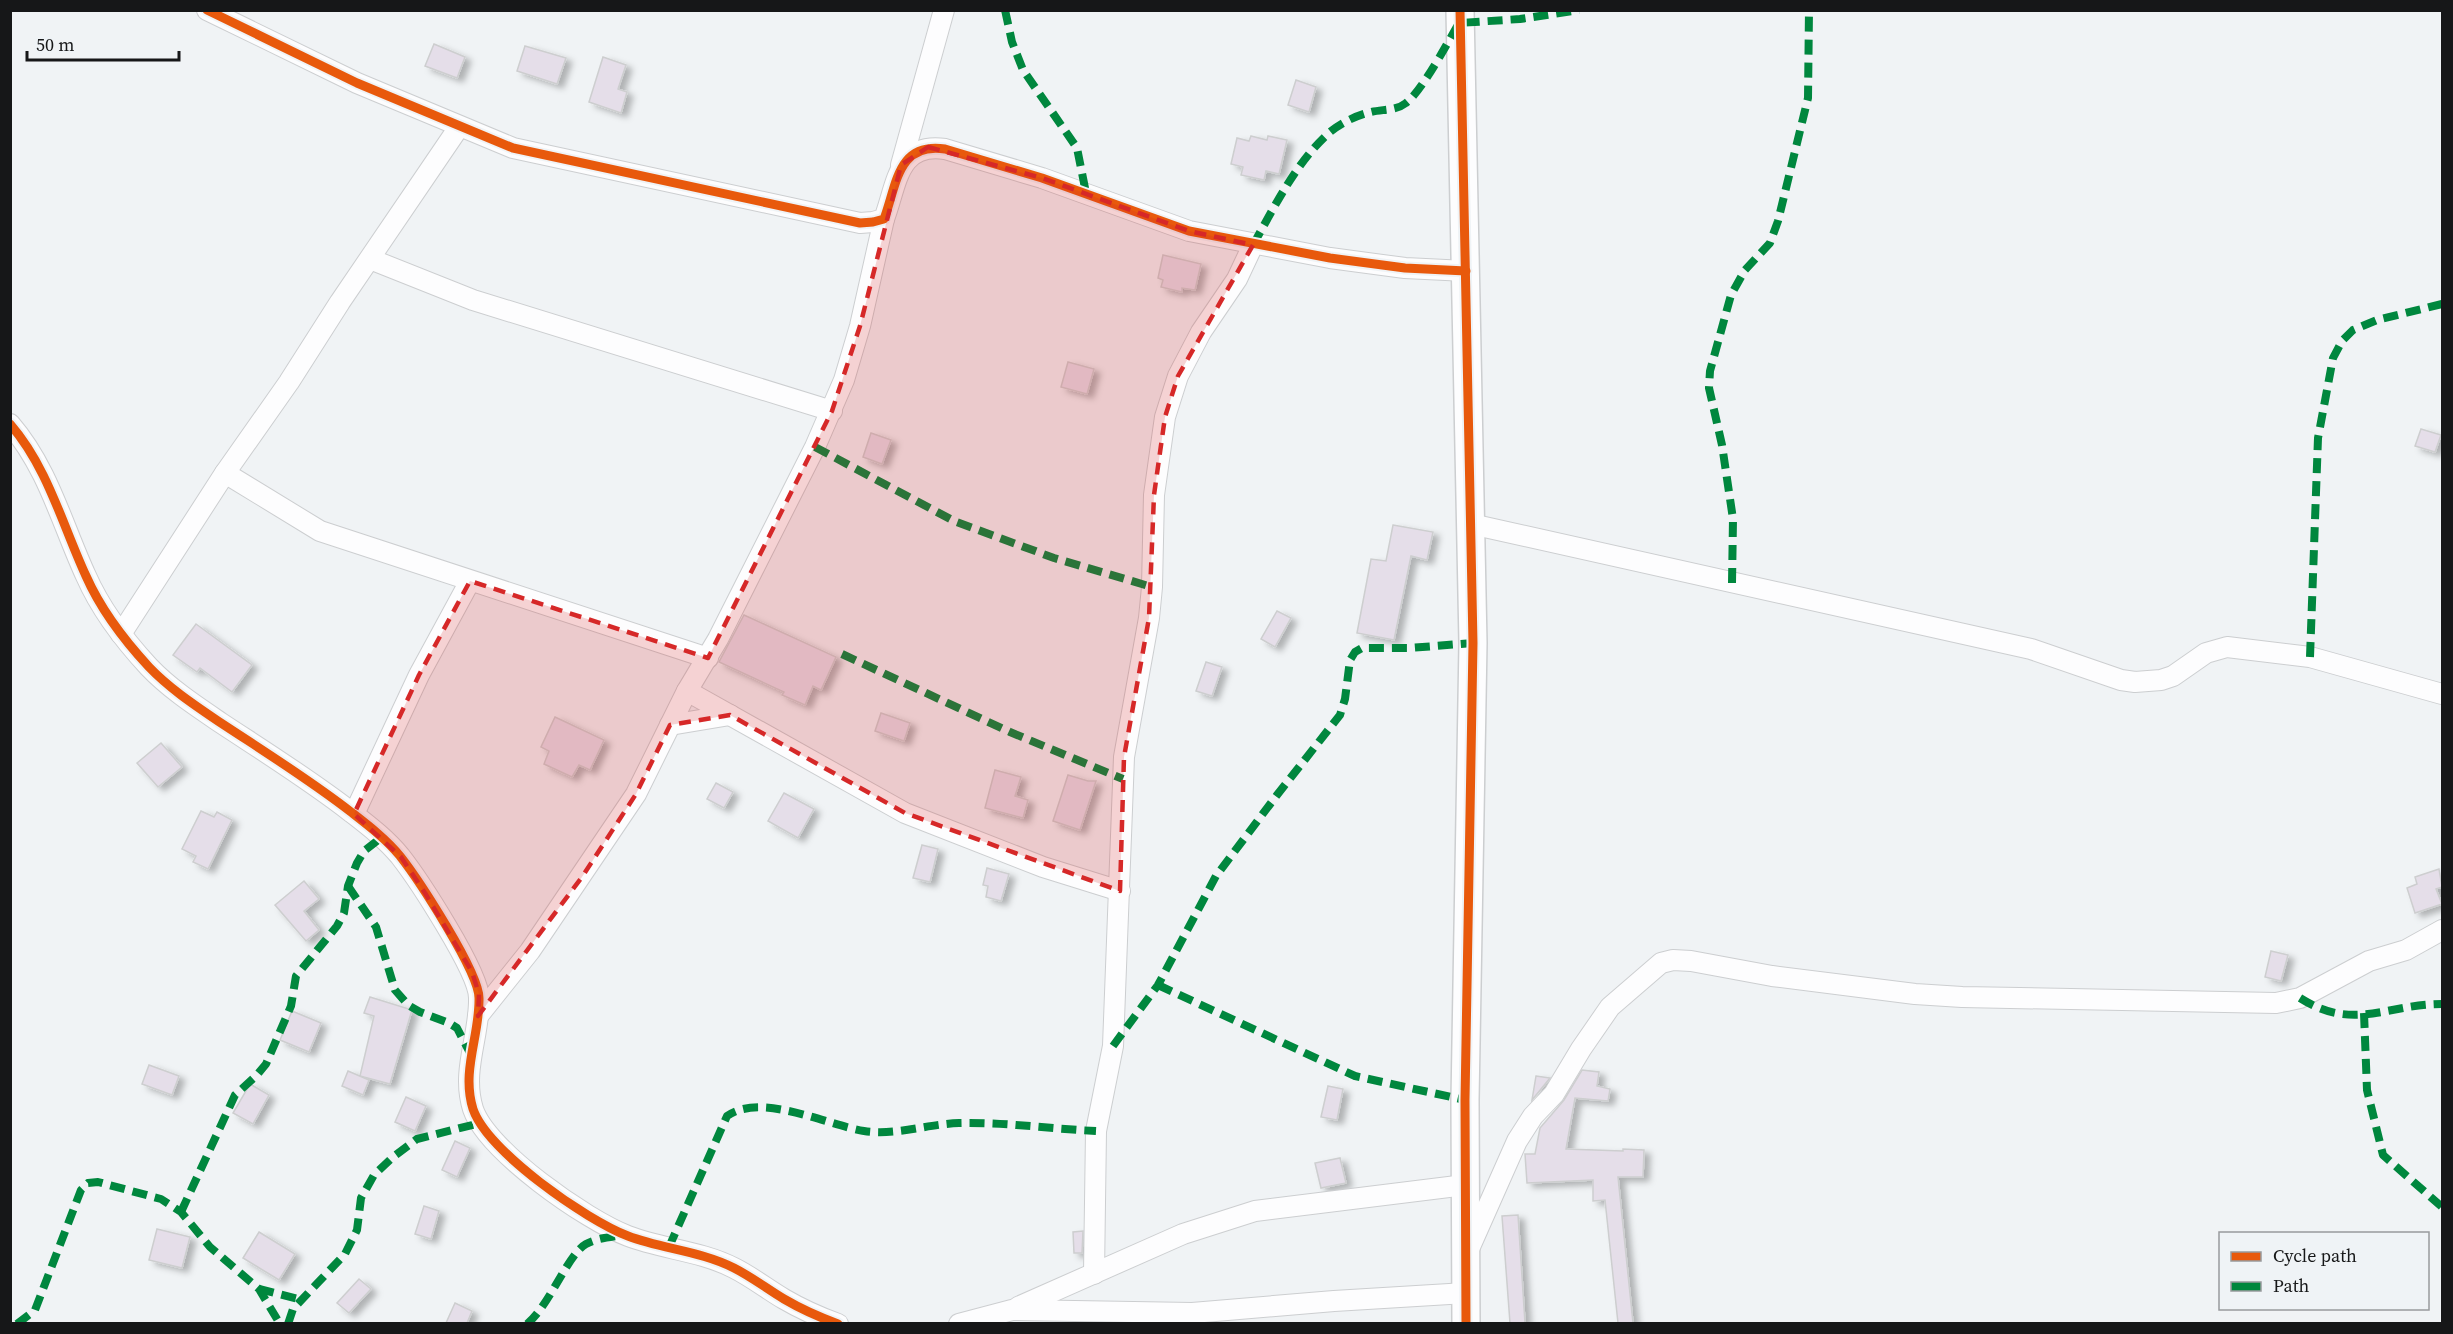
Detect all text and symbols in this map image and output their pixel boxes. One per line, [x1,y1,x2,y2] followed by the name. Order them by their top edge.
[27,24,178,62] scale bar
[36,32,74,57] text: 50 m
[2219,1232,2429,1310] legend
[2273,1243,2357,1268] text: Cycle path
[2273,1273,2310,1298] text: Path

